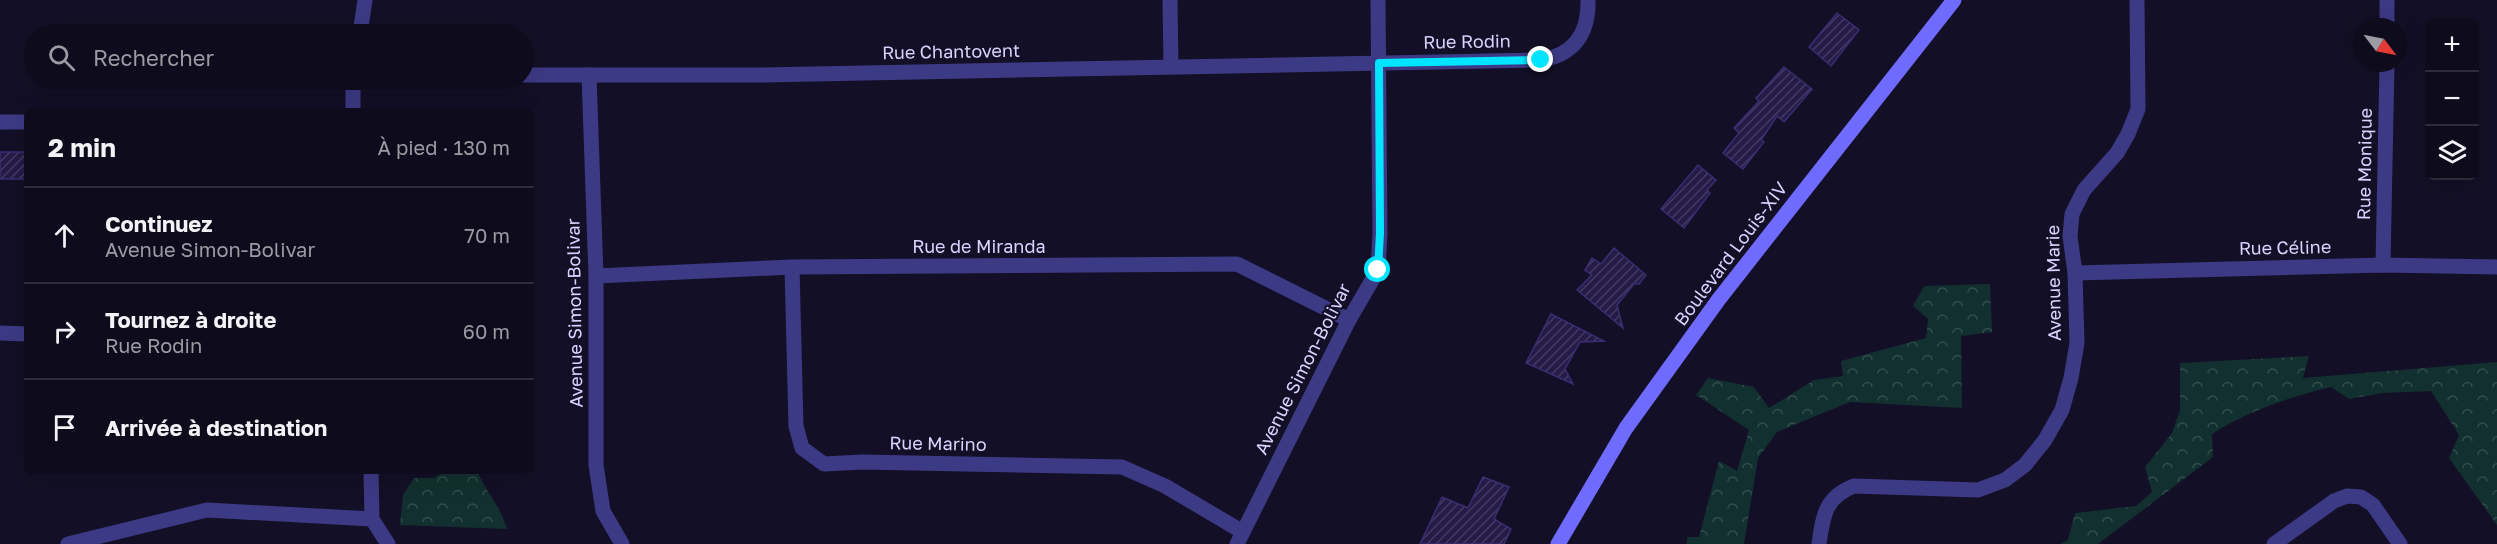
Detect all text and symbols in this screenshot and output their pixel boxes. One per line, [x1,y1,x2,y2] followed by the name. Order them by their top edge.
[2353,18,2407,72] north arrow
[2425,18,2479,180] map controls
[2425,18,2479,72] button: +
[24,24,534,90] search box
[1423,29,1511,53] street label: Rue Rodin
[882,39,1020,63] street label: Rue Chantovent
[45,41,78,74] icon: search
[93,44,214,71] text: Rechercher
[1527,46,1553,72] route end
[2425,72,2479,126] button: −
[2352,108,2376,220] street label: Rue Monique
[2425,126,2479,180] button: layers
[48,132,116,163] text: 2 min
[378,135,510,159] text: À pied · 130 m
[1669,177,1791,330] street label: Boulevard Louis-XIV
[105,210,212,237] text: Continuez
[561,218,587,408] street label: Avenue Simon-Bolivar
[48,219,81,252] icon: ahead
[464,223,510,247] text: 70 m
[2041,225,2065,341] street label: Avenue Marie
[912,235,1046,257] street label: Rue de Miranda
[2239,235,2331,259] street label: Rue Céline
[105,237,315,261] text: Avenue Simon-Bolivar
[1364,256,1390,282] route start
[1249,279,1355,458] street label: Avenue Simon-Bolivar
[105,306,276,333] text: Tournez à droite
[48,315,81,348] icon: right
[463,319,510,343] text: 60 m
[105,333,202,357] text: Rue Rodin
[48,411,81,444] icon: arrive
[105,414,327,441] text: Arrivée à destination
[889,431,987,455] street label: Rue Marino

